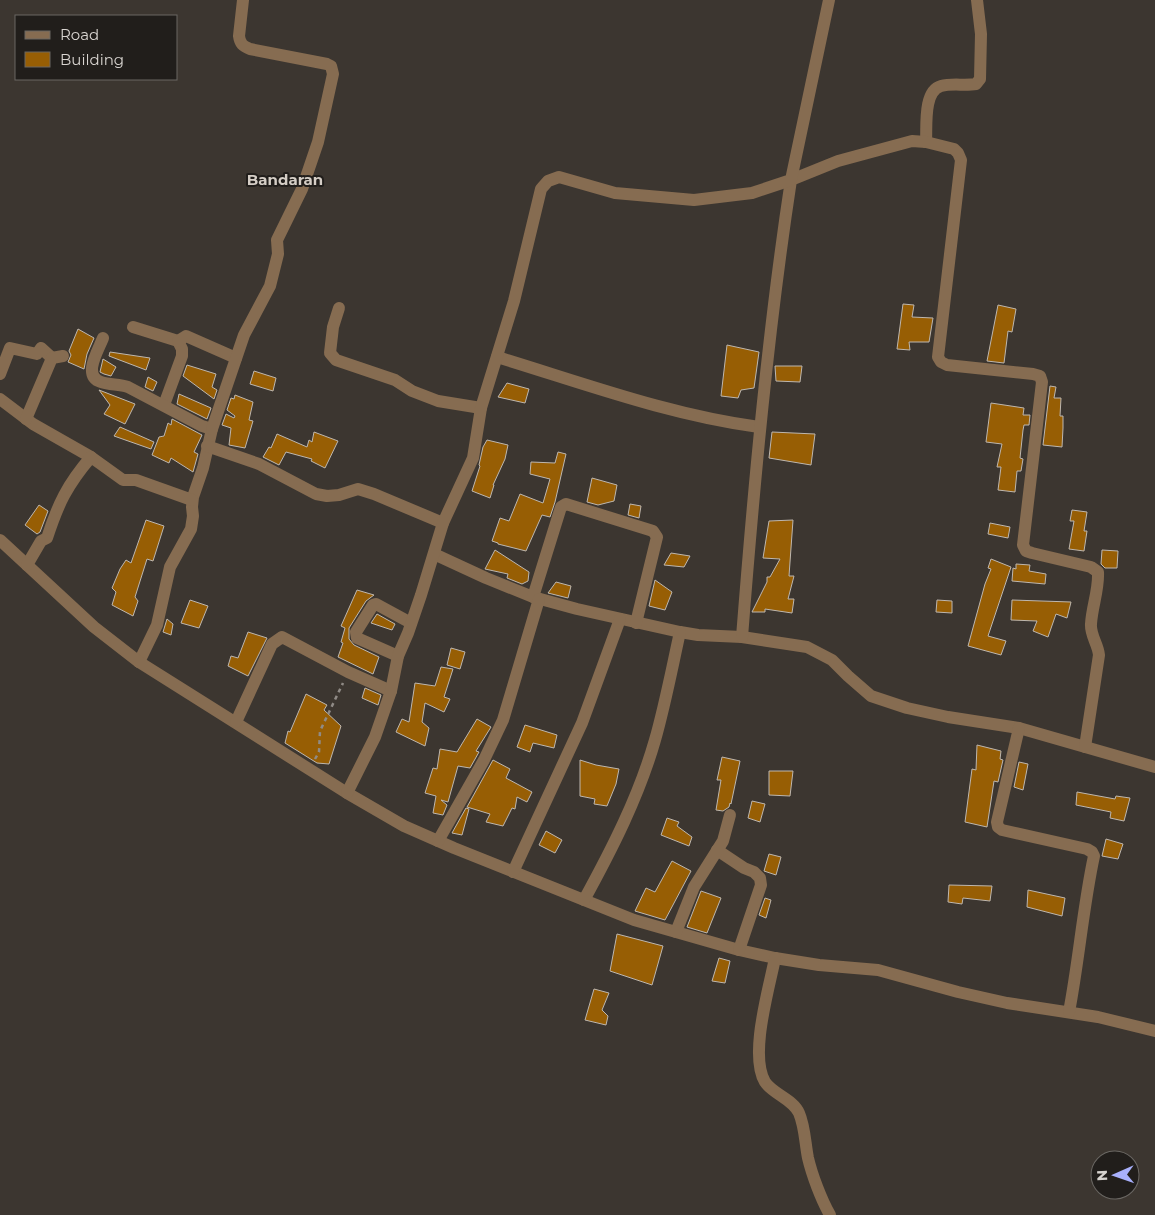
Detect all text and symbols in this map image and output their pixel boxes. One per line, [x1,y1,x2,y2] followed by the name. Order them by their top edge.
[15,15,178,80] legend
[60,25,99,44] text: Road
[60,50,124,69] text: Building
[247,170,323,189] district label: Bandaran
[1090,1150,1140,1200] north arrow
[1093,1169,1111,1181] text: N

